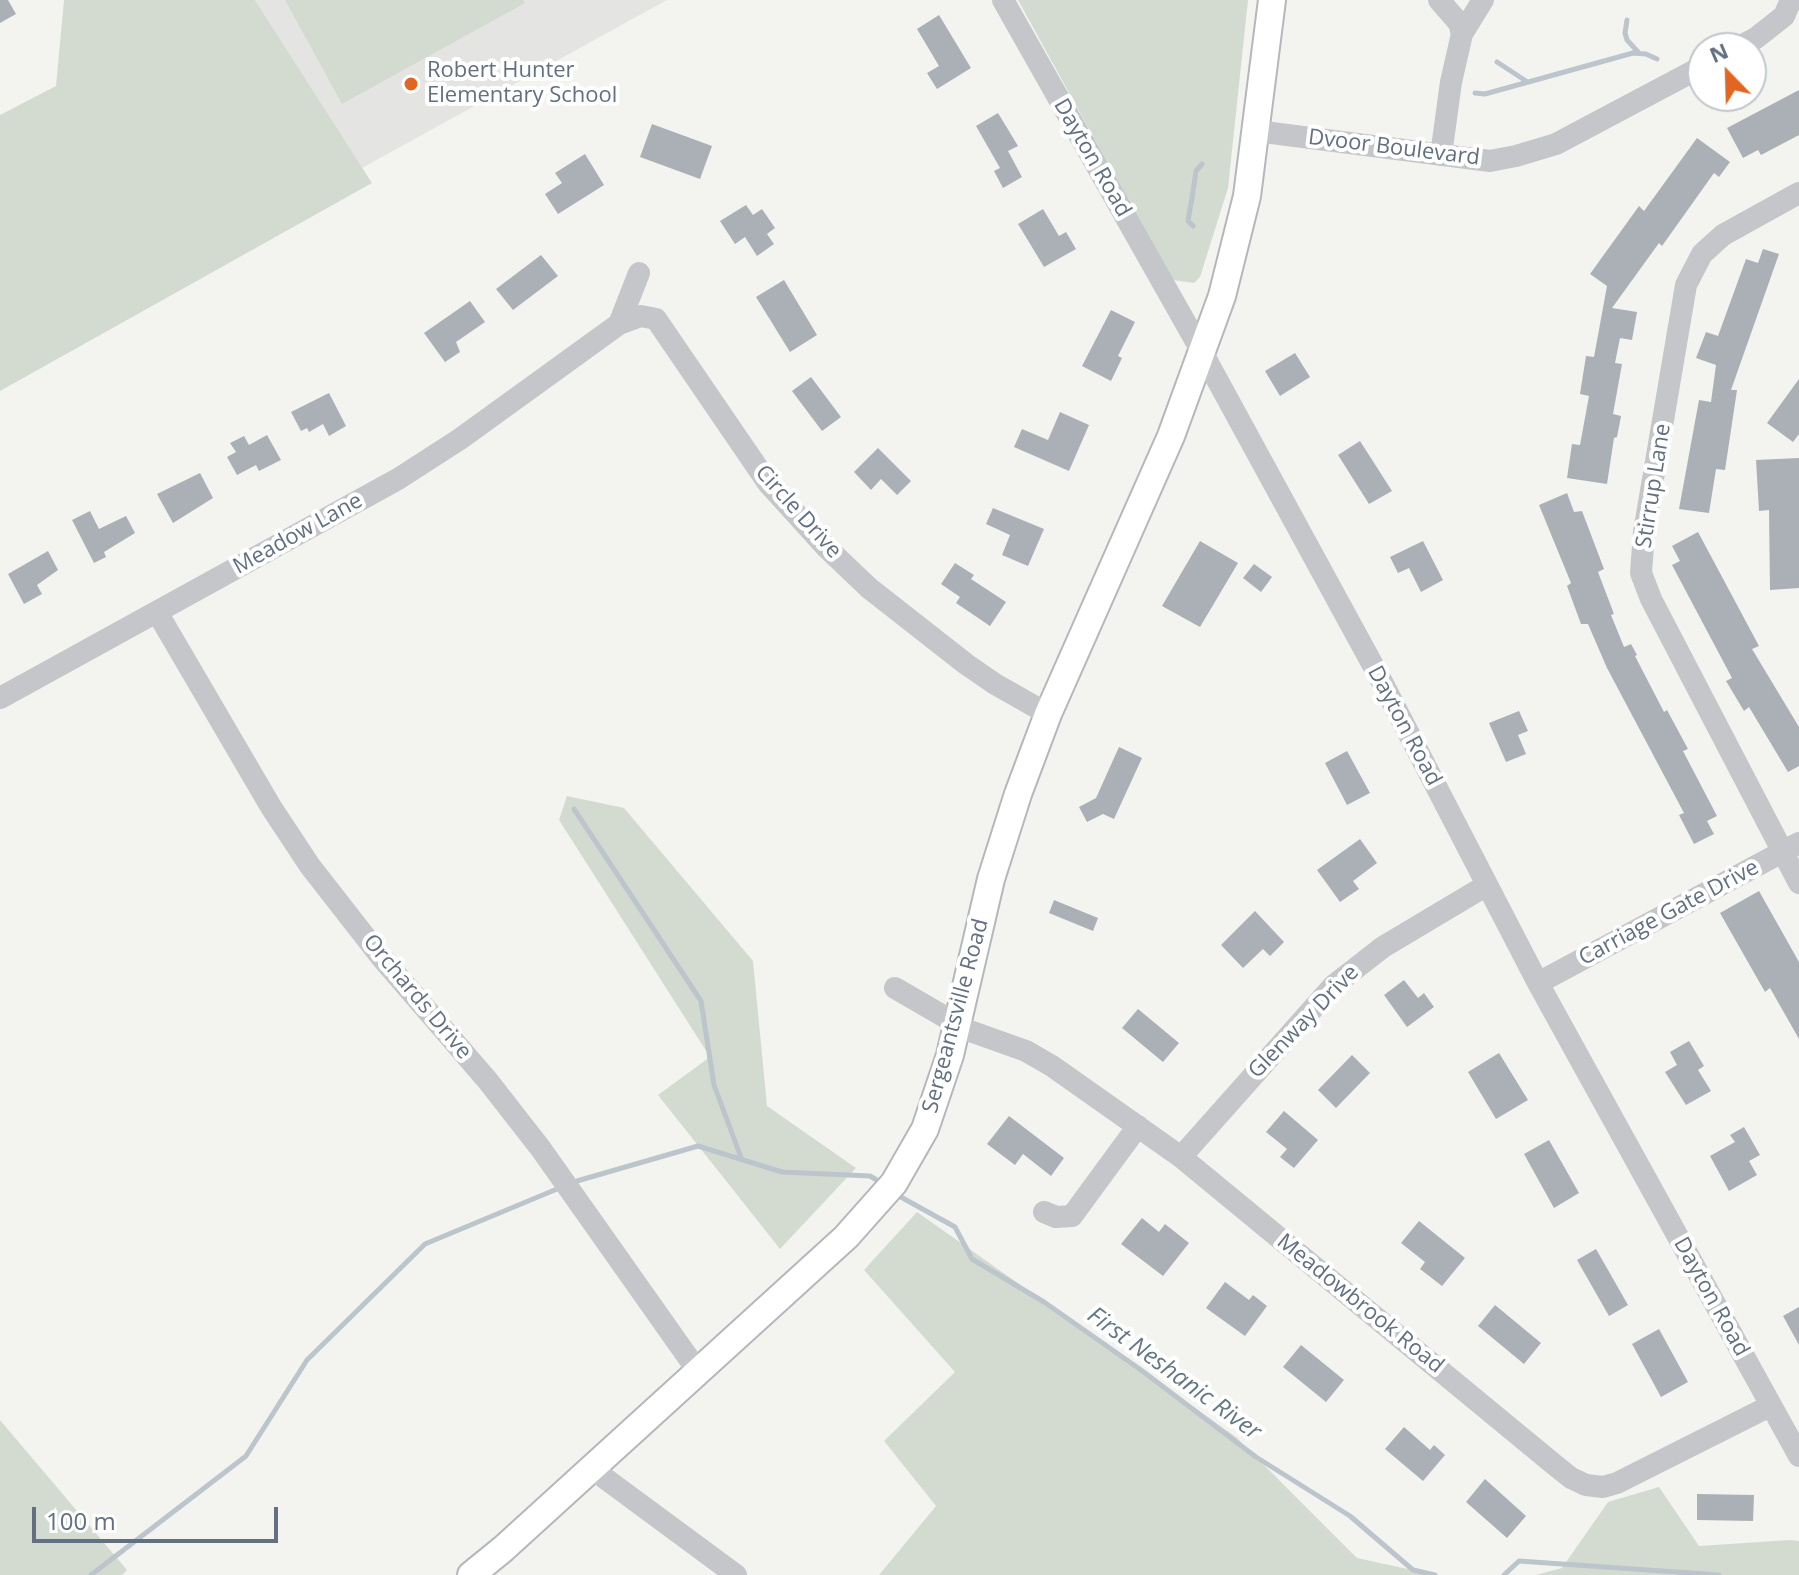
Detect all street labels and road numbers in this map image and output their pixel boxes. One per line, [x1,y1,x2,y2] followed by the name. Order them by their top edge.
[1048,94,1136,222] street label: Dayton Road
[1307,124,1481,172] street label: Dvoor Boulevard
[1631,422,1677,550] street label: Stirrup Lane
[749,460,847,564] street label: Circle Drive
[229,488,367,580] street label: Meadow Lane
[1361,662,1447,790] street label: Dayton Road
[1575,854,1763,972] street label: Carriage Gate Drive
[917,916,995,1116] street label: Sergeantsville Road
[357,929,477,1065] street label: Orchards Drive
[1243,960,1365,1084] street label: Glenway Drive
[1271,1229,1449,1379] street label: Meadowbrook Road
[1667,1233,1755,1361] street label: Dayton Road

